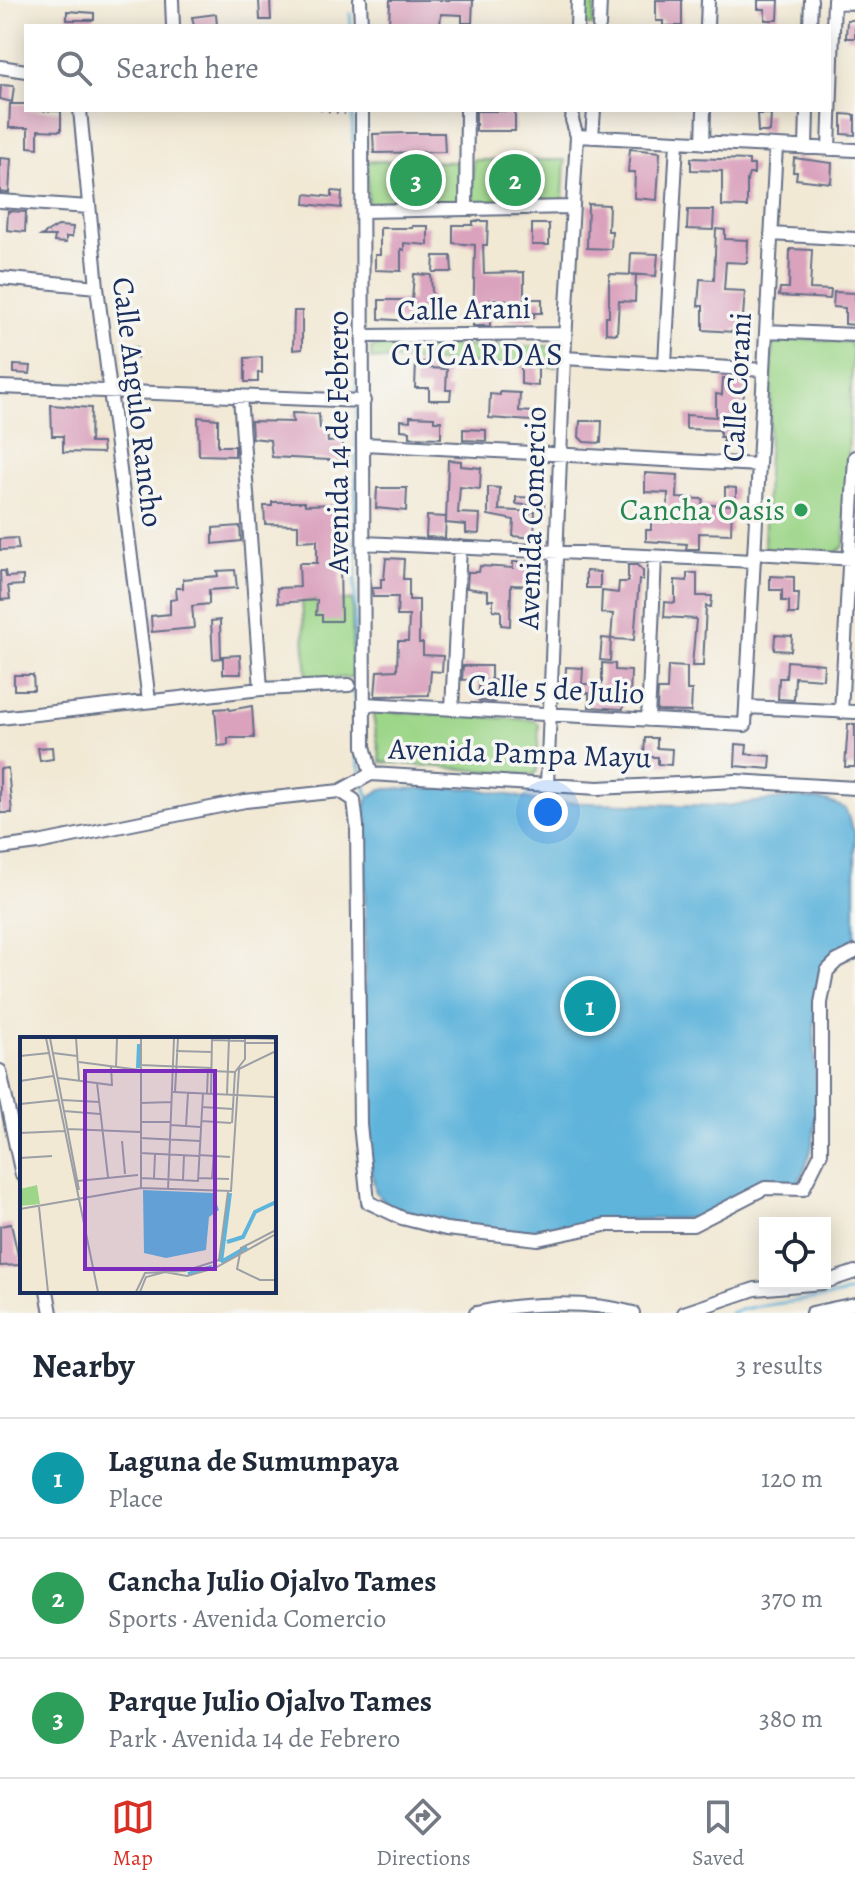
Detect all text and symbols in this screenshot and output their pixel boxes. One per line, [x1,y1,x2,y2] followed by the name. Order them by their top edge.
[24,24,831,112] search box
[52,46,96,90] icon: search
[116,48,259,88] text: Search here
[390,150,442,210] pin: 3
[489,150,541,210] pin: 2
[103,275,173,529] street label: Calle Angulo Rancho
[397,288,531,330] street label: Calle Arani
[318,311,358,574] street label: Avenida 14 de Febrero
[713,311,761,463] street label: Calle Corani
[391,332,565,376] district label: CUCARDAS
[508,406,556,631] street label: Avenida Comercio
[620,490,785,530] place label: Cancha Oasis
[792,501,810,519] marker: Cancha Oasis
[467,664,645,714] street label: Calle 5 de Julio
[387,728,653,778] street label: Avenida Pampa Mayu
[528,792,568,832] your location
[564,976,616,1036] pin: 1
[20,1037,276,1293] inset map
[759,1217,831,1289] map controls
[759,1217,831,1289] button: locate
[32,1342,135,1389] text: Nearby
[736,1348,823,1383] text: 3 results
[108,1441,399,1481] text: Laguna de Sumumpaya
[53,1461,63,1496] text: 1
[761,1461,823,1496] text: 120 m
[108,1481,163,1516] text: Place
[108,1561,436,1601] text: Cancha Julio Ojalvo Tames
[52,1581,64,1616] text: 2
[761,1581,823,1616] text: 370 m
[108,1601,386,1636] text: Sports · Avenida Comercio
[108,1681,432,1721] text: Parque Julio Ojalvo Tames
[52,1701,64,1736] text: 3
[759,1701,823,1736] text: 380 m
[108,1721,400,1756] text: Park · Avenida 14 de Febrero
[111,1795,155,1873] tab: Map
[376,1795,471,1873] tab: Directions
[692,1795,744,1873] tab: Saved

